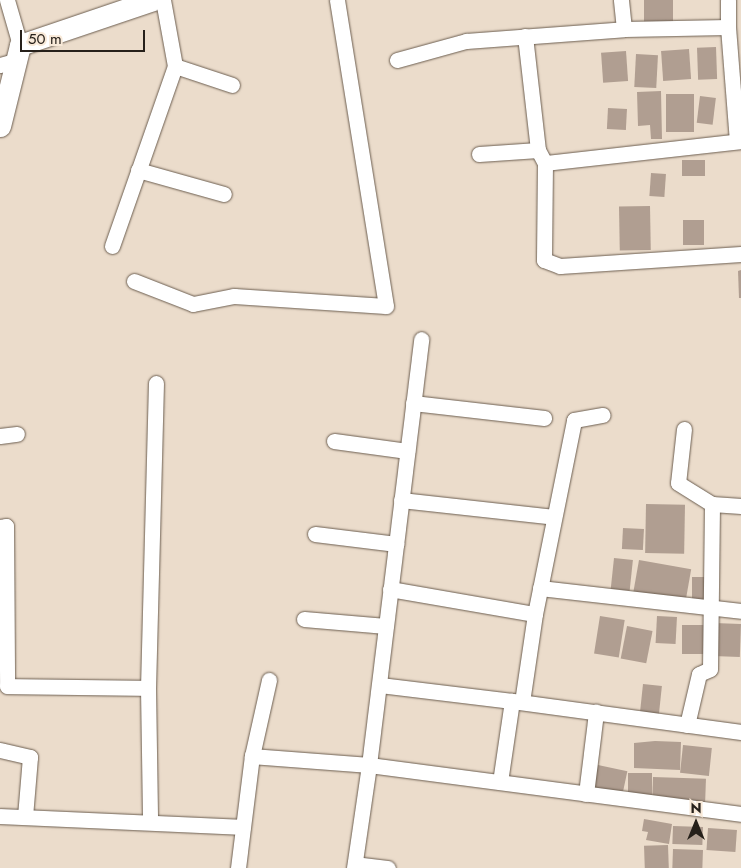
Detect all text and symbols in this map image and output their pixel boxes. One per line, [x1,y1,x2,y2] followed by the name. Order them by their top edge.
[22,20,148,52] scale bar
[28,28,62,50] text: 50 m
[671,798,721,848] north arrow
[690,798,702,818] text: N

